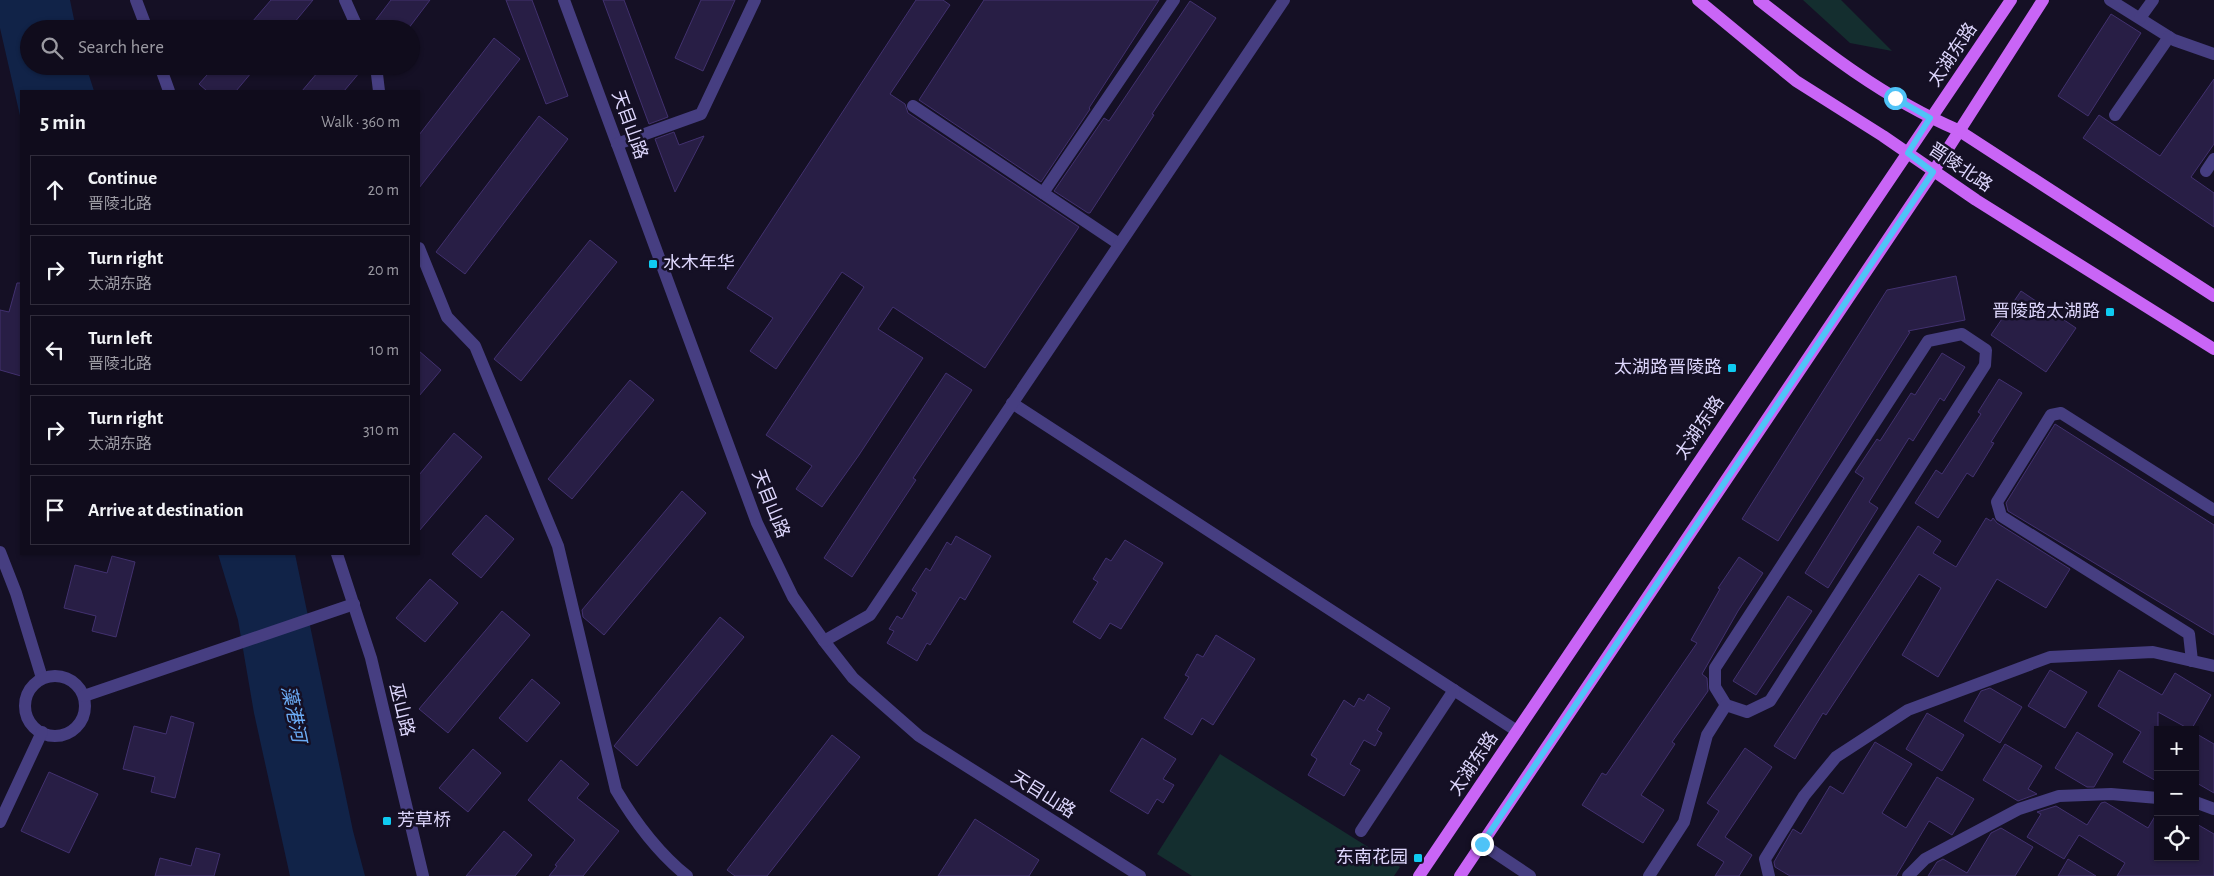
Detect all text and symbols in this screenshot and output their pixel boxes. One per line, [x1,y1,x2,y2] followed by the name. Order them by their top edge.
[1924,19,1981,90] street label: 太湖东路
[20,20,420,75] search box
[38,34,66,62] icon: search
[78,38,164,57] text: Search here
[608,87,652,162] street label: 天目山路
[1884,87,1907,110] route start
[40,112,86,133] text: 5 min
[321,114,400,130] text: Walk · 360 m
[1925,139,1996,196] street label: 晋陵北路
[88,169,157,188] text: Continue
[41,176,69,204] icon: ahead
[368,182,399,198] text: 20 m
[88,196,152,212] text: 晋陵北路
[88,249,163,268] text: Turn right
[663,253,735,273] place label: 水木年华
[41,256,69,284] icon: right
[647,258,659,270] marker: 水木年华
[368,262,399,278] text: 20 m
[88,276,152,292] text: 太湖东路
[1992,301,2100,321] place label: 晋陵路太湖路
[2104,306,2116,318] marker: 晋陵路太湖路
[88,329,152,348] text: Turn left
[41,336,69,364] icon: left
[370,342,399,358] text: 10 m
[88,356,152,372] text: 晋陵北路
[1614,357,1722,377] place label: 太湖路晋陵路
[1726,362,1738,374] marker: 太湖路晋陵路
[1671,392,1728,463] street label: 太湖东路
[88,409,163,428] text: Turn right
[41,416,69,444] icon: right
[363,422,399,438] text: 310 m
[88,436,152,452] text: 太湖东路
[748,467,794,541] street label: 天目山路
[41,496,69,524] icon: arrive
[88,501,244,520] text: Arrive at destination
[386,681,418,738] street label: 巫山路
[278,684,310,748] water label: 藻港河
[2154,726,2199,861] map controls
[2154,726,2199,771] button: +
[1445,728,1502,799] street label: 太湖东路
[1008,767,1079,822] street label: 天目山路
[2154,771,2199,816] button: −
[397,810,451,830] place label: 芳草桥
[381,815,393,827] marker: 芳草桥
[2154,816,2199,861] button: locate
[1471,833,1494,856] route end
[1336,847,1408,867] place label: 东南花园
[1412,852,1424,864] marker: 东南花园

